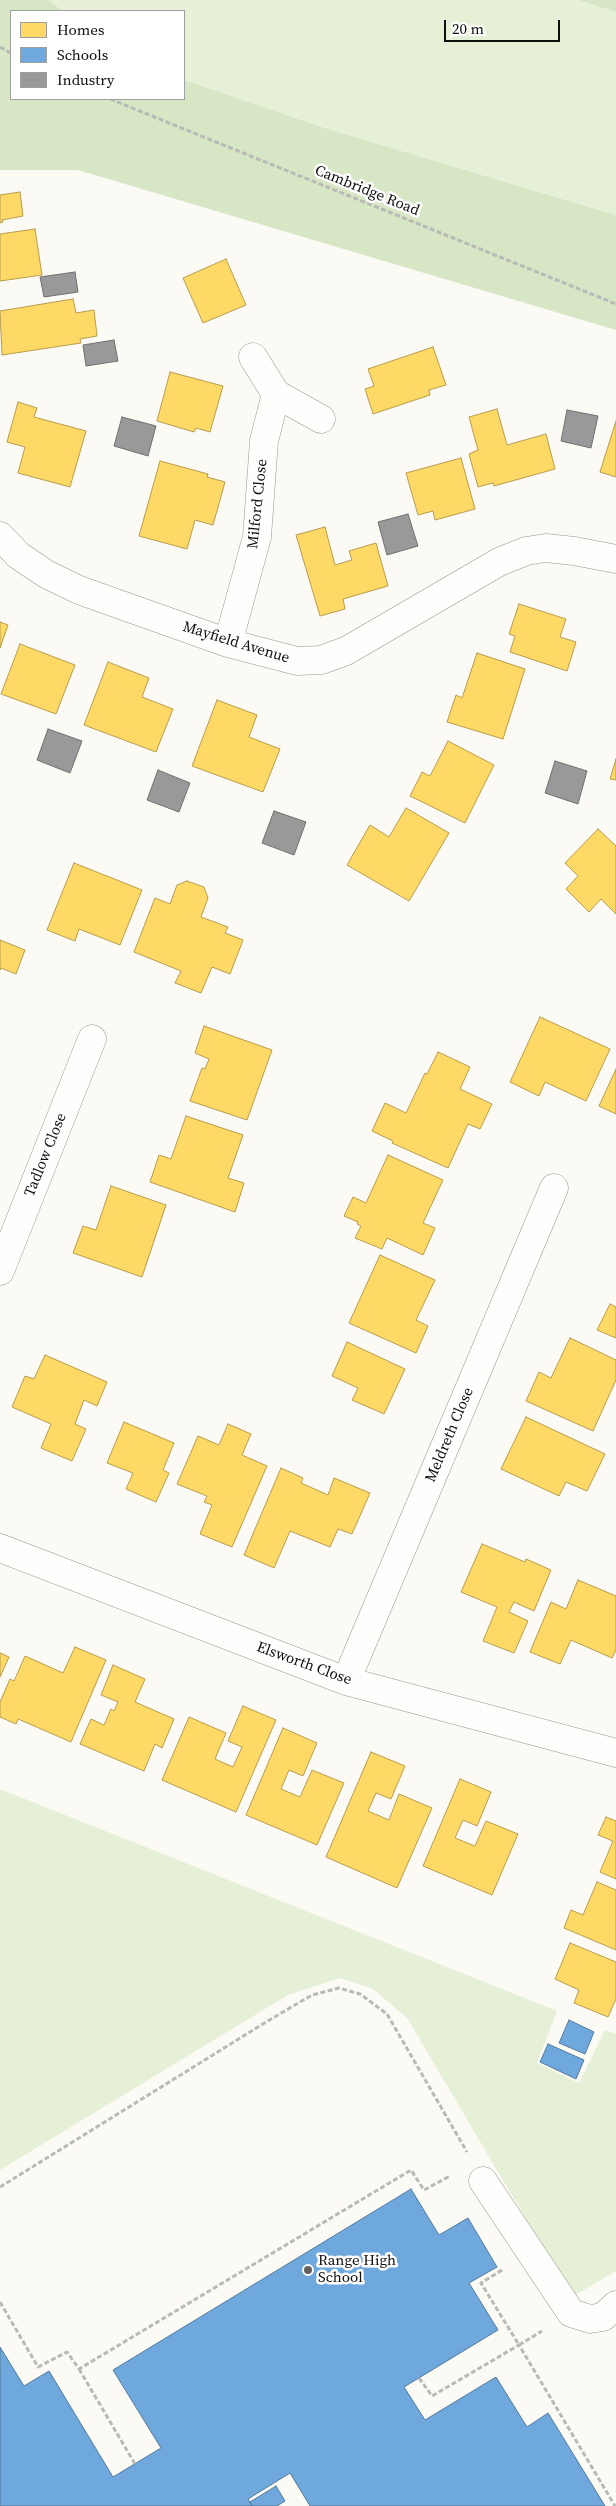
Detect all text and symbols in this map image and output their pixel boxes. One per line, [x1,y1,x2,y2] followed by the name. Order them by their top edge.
[10,10,185,100] legend
[446,10,562,42] scale bar
[452,18,484,39] text: 20 m
[57,19,104,40] text: Homes
[57,44,108,65] text: Schools
[57,69,114,90] text: Industry
[312,162,422,220] street label: Cambridge Road
[244,458,272,550] street label: Milford Close
[180,618,292,668] street label: Mayfield Avenue
[21,1111,71,1199] street label: Tadlow Close
[422,1385,478,1485] street label: Meldreth Close
[254,1638,354,1690] street label: Elsworth Close
[318,2252,396,2287] place label: Range High School
[302,2264,314,2276] marker: Range High School

